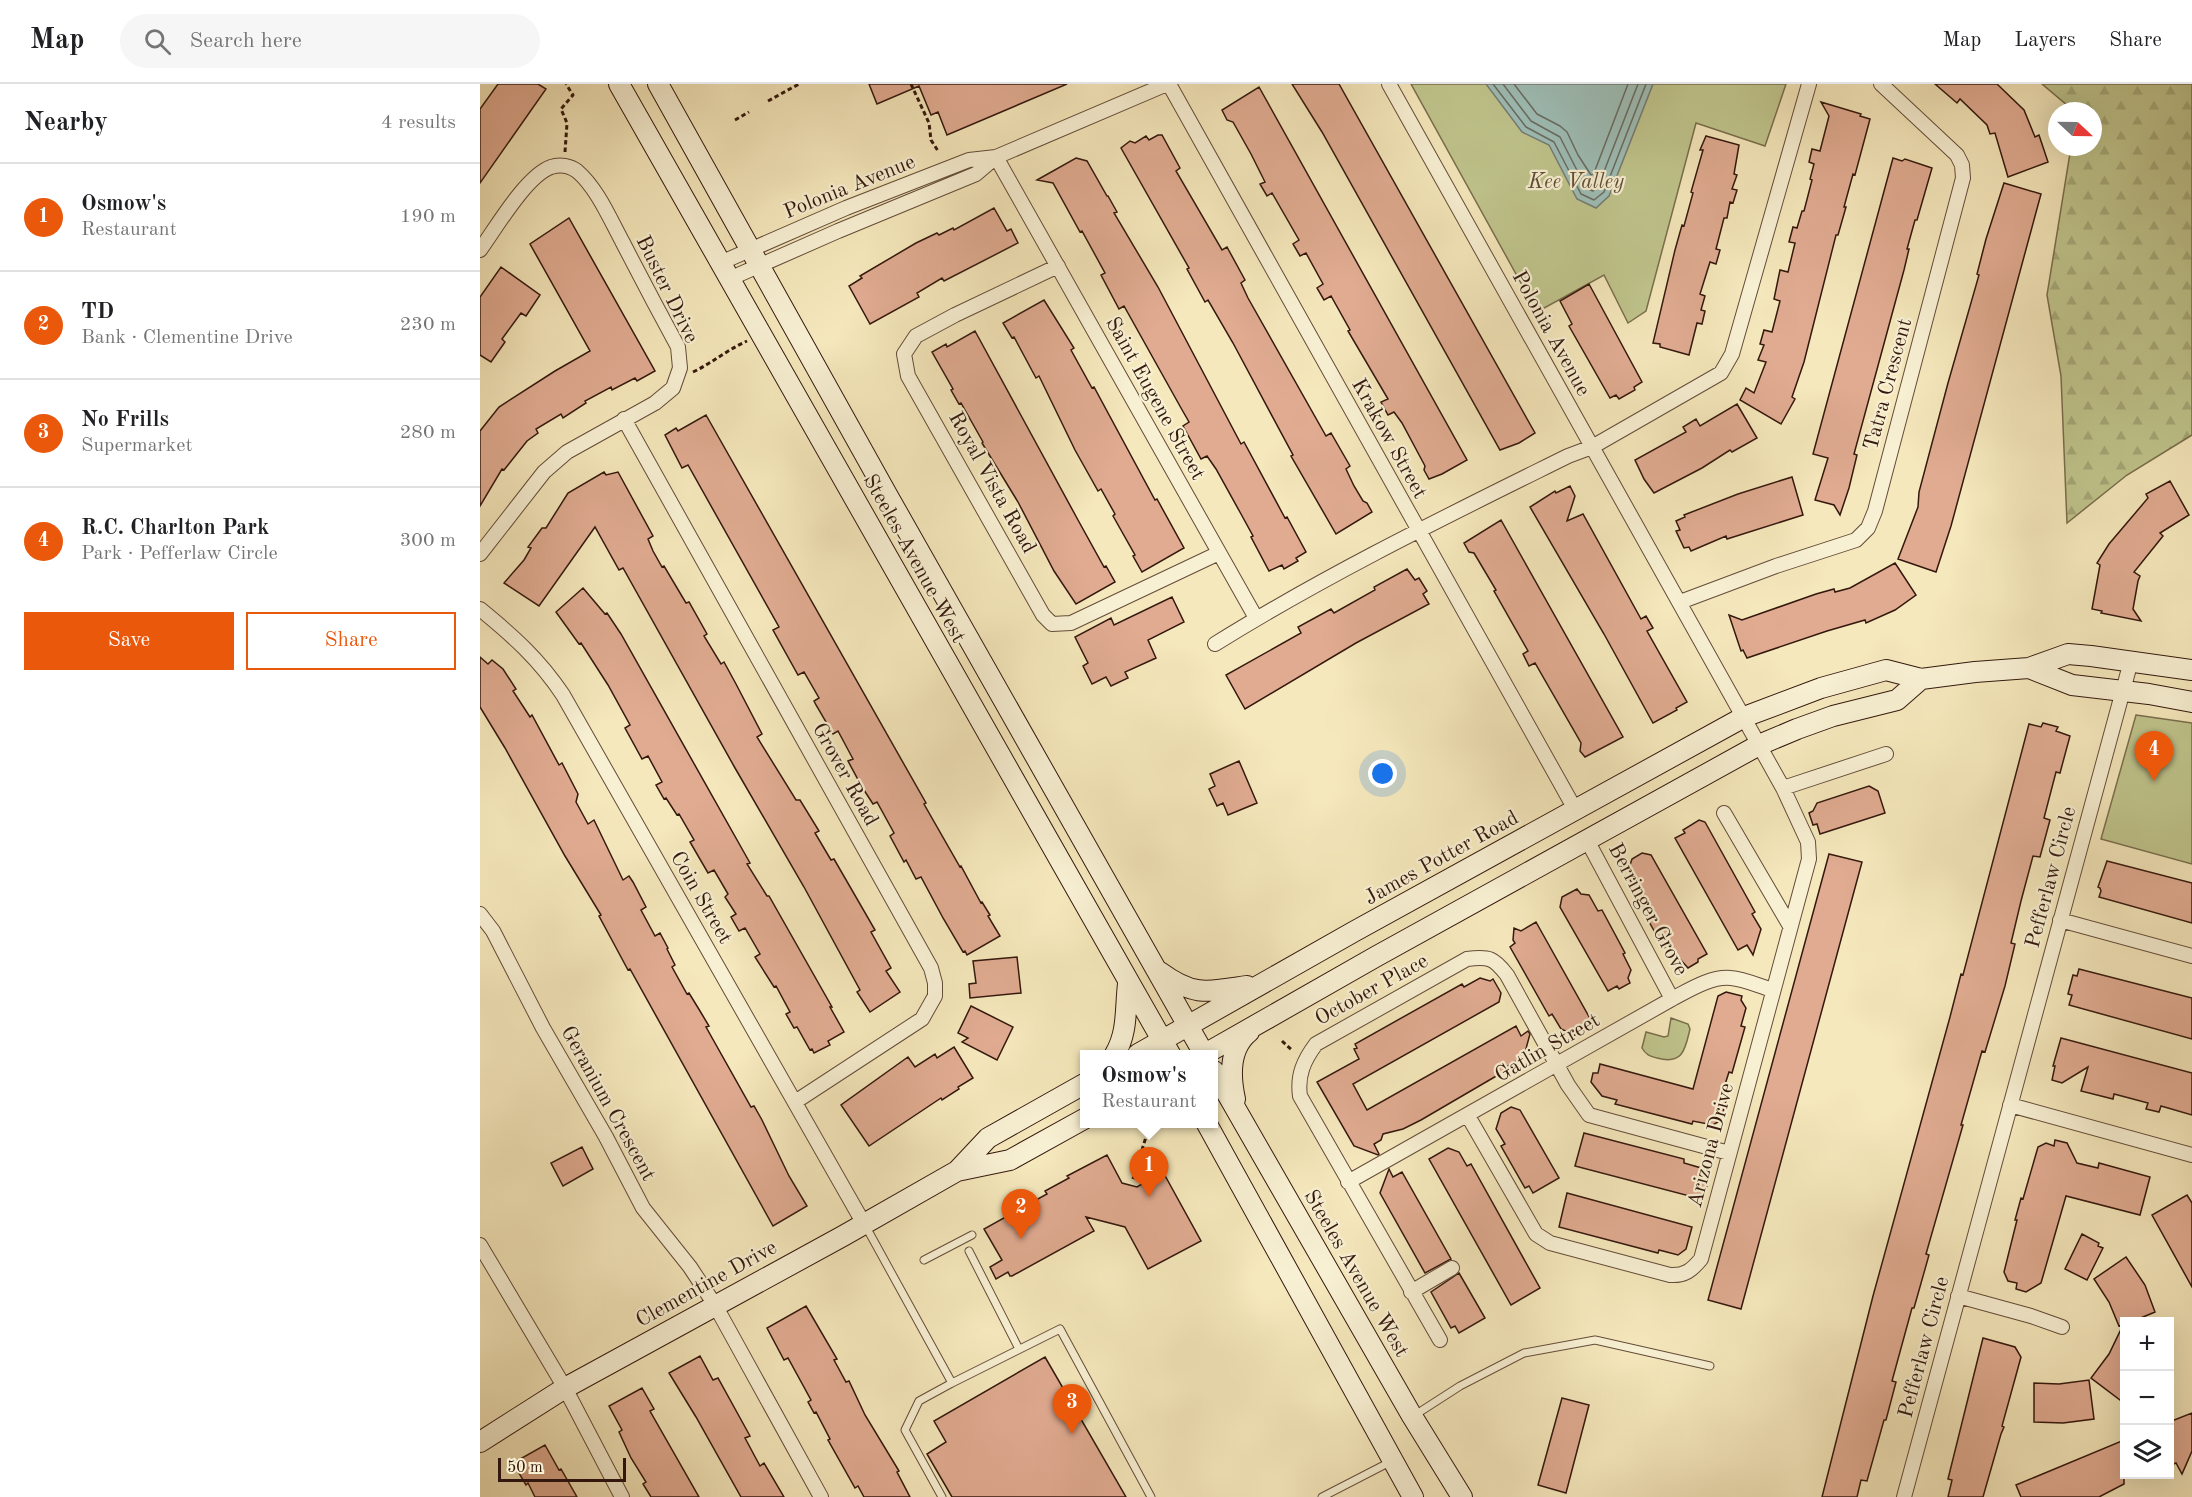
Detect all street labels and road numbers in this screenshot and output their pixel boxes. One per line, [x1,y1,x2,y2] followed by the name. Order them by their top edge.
[781,151,918,223] street label: Polonia Avenue
[632,233,702,347] street label: Buster Drive
[1508,268,1594,400] street label: Polonia Avenue
[1101,314,1208,484] street label: Saint Eugene Street
[1861,316,1916,453] street label: Tatra Crescent
[1347,375,1430,502] street label: Krakow Street
[944,408,1039,557] street label: Royal Vista Road
[859,471,969,647] street label: Steeles Avenue West
[808,720,882,830] street label: Grover Road
[2022,804,2080,950] street label: Pefferlaw Circle
[1361,807,1522,909] street label: James Potter Road
[1604,840,1691,979] street label: Berringer Grove
[666,848,736,948] street label: Coin Street
[1312,951,1432,1030] street label: October Place
[1492,1010,1604,1087] street label: Gatlin Street
[556,1023,659,1185] street label: Geranium Crescent
[1685,1081,1738,1210] street label: Arizona Drive
[1299,1187,1412,1361] street label: Steeles Avenue West
[633,1237,781,1332] street label: Clementine Drive
[1895,1274,1953,1420] street label: Pefferlaw Circle

